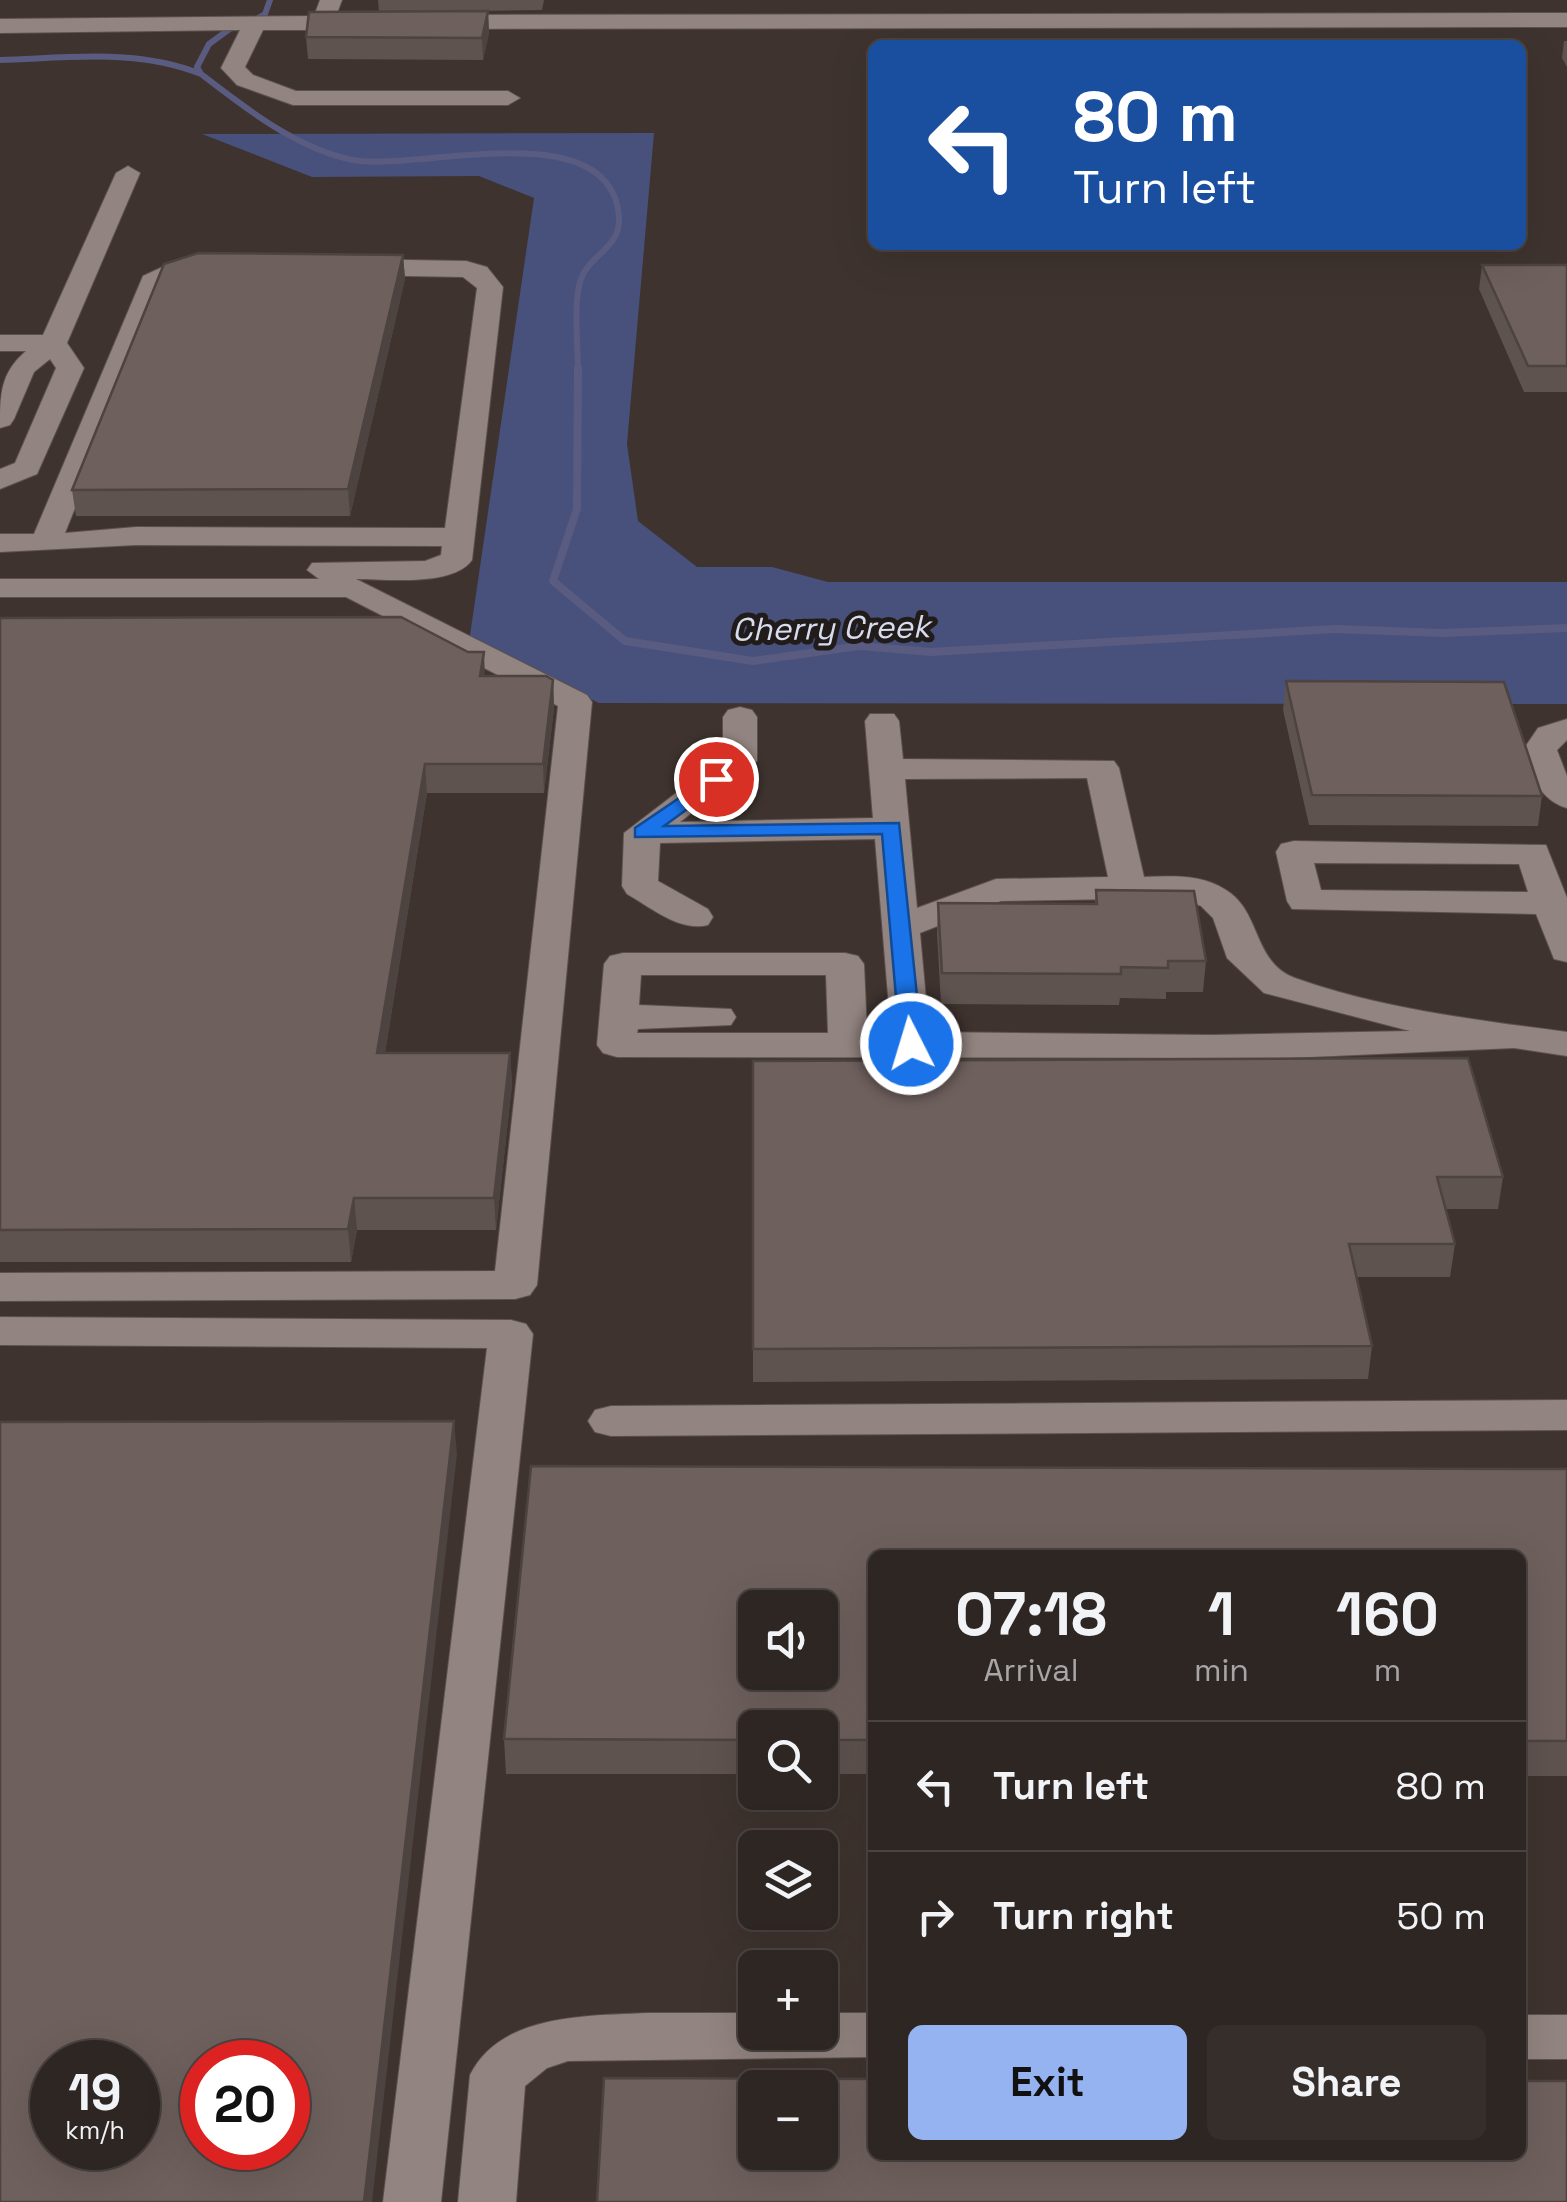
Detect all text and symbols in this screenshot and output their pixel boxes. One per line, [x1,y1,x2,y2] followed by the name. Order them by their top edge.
[1073,72,1238,161] text: 80 m
[908,80,1038,210] icon: left
[1073,159,1256,216] text: Turn left
[732,606,934,650] water label: Cherry Creek
[674,737,759,822] pin
[689,752,744,807] icon: arrive
[859,992,963,1096] position arrow
[955,1576,1107,1653] text: 07:18
[1208,1576,1235,1653] text: 1
[1336,1576,1439,1653] text: 160
[738,1590,838,2170] map controls
[738,1590,838,1690] button: sound
[983,1650,1079,1690] text: Arrival
[1194,1650,1249,1690] text: min
[1374,1650,1401,1690] text: m
[738,1710,838,1810] button: search
[908,1759,963,1814] icon: left
[993,1762,1149,1810] text: Turn left
[1396,1762,1486,1810] text: 80 m
[738,1830,838,1930] button: layers
[908,1889,963,1944] icon: right
[993,1892,1174,1940] text: Turn right
[1396,1892,1486,1940] text: 50 m
[738,1950,838,2050] button: +
[908,2025,1187,2140] button: Exit
[1207,2025,1486,2140] button: Share
[180,2040,310,2170] speed limit sign: 20
[68,2061,122,2125] text: 19
[738,2070,838,2170] button: −
[65,2114,125,2146] text: km/h

